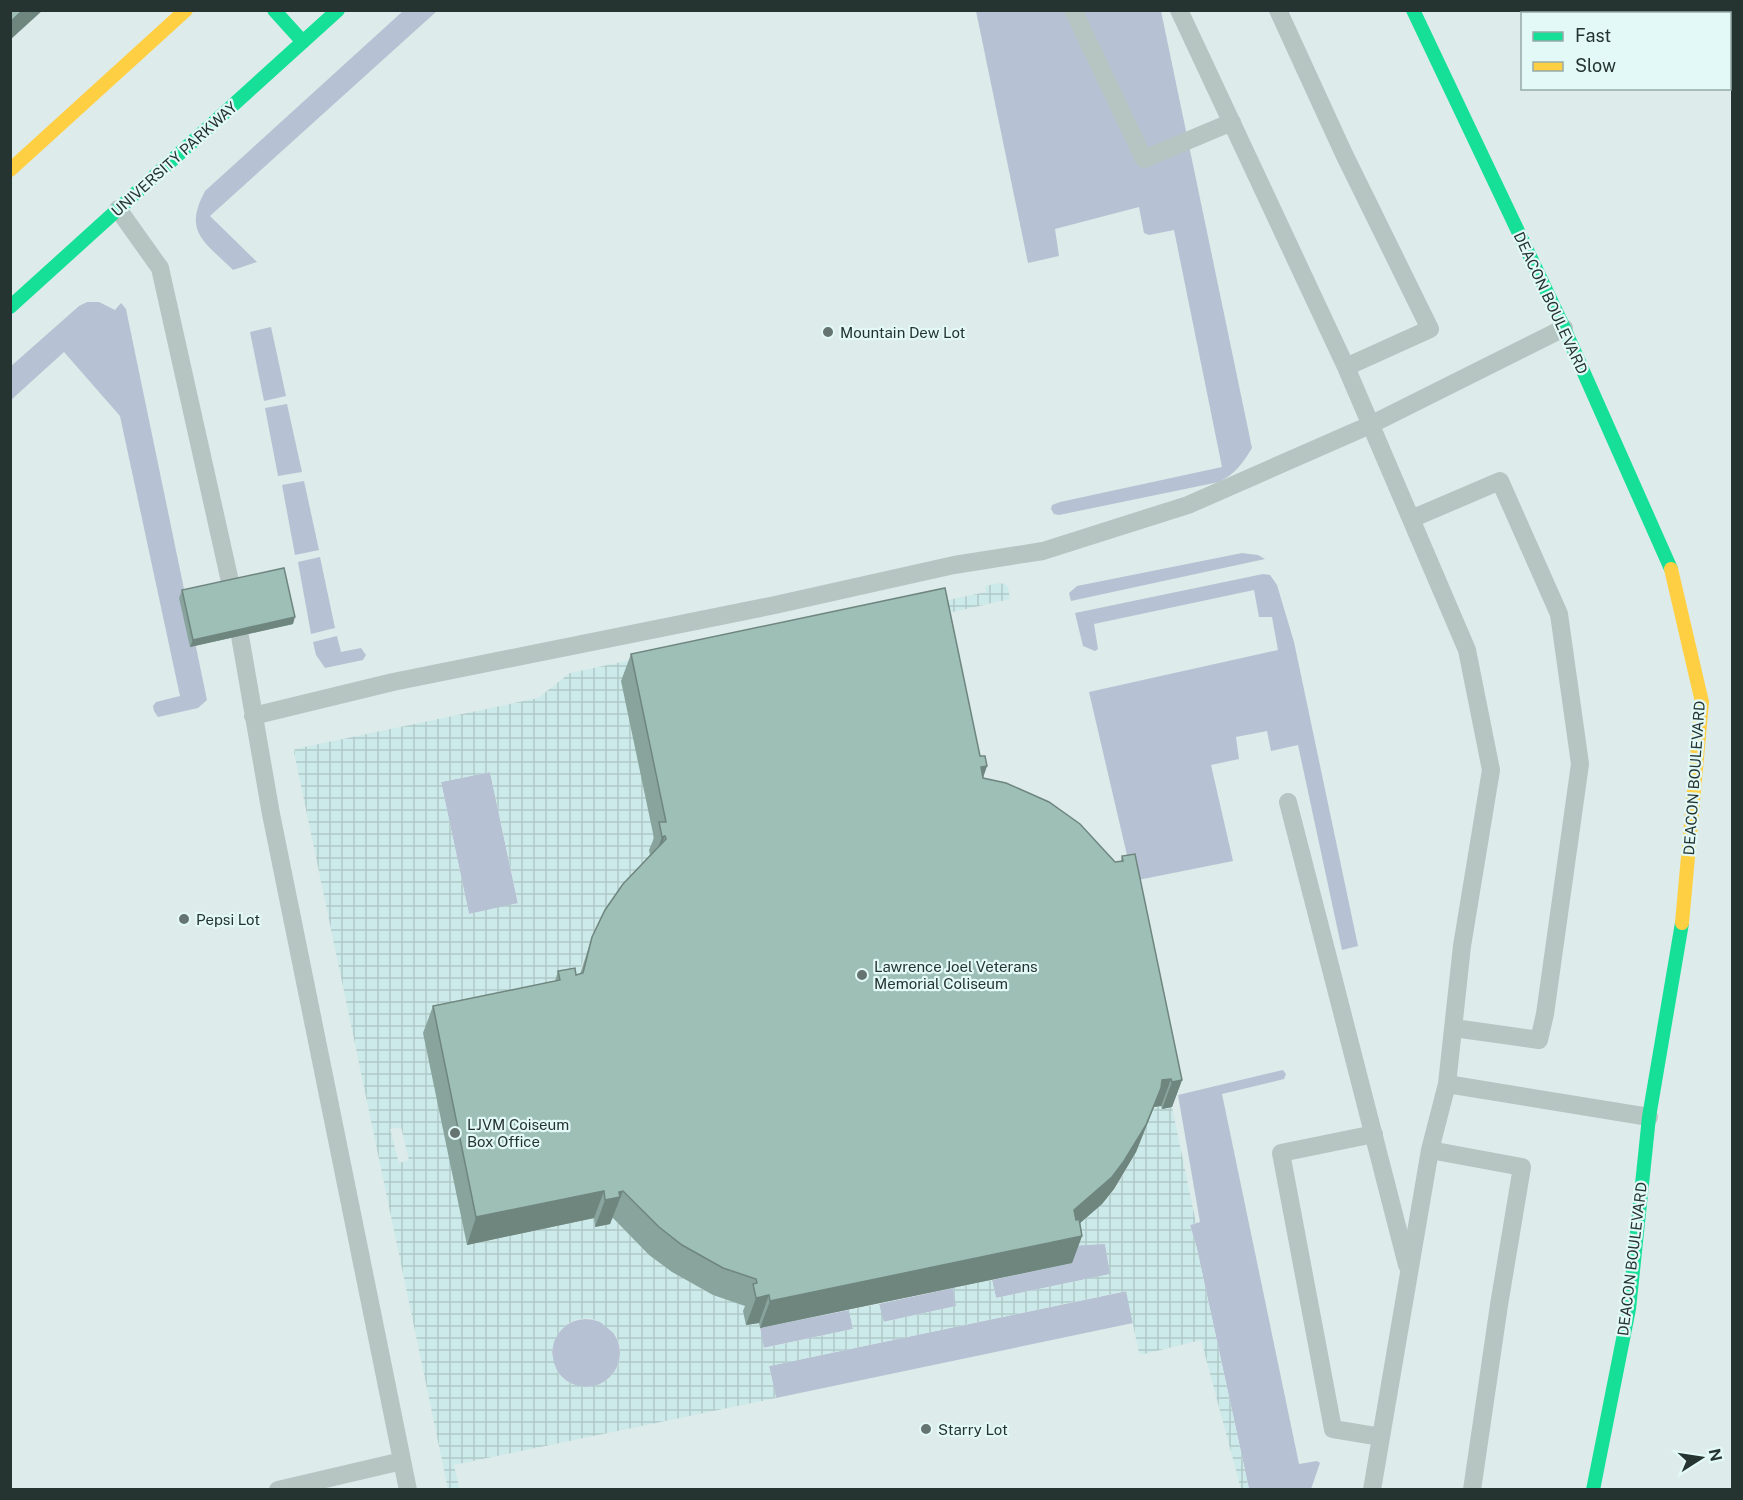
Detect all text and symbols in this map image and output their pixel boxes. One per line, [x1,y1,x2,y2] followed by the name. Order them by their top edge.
[1521,12,1731,90] legend
[1575,25,1611,46] text: Fast
[1575,55,1616,76] text: Slow
[108,98,240,220] street label: UNIVERSITY PARKWAY
[1511,229,1591,377] street label: DEACON BOULEVARD
[840,324,966,341] place label: Mountain Dew Lot
[821,325,835,339] marker: Mountain Dew Lot
[1680,700,1708,856] street label: DEACON BOULEVARD
[196,911,260,928] place label: Pepsi Lot
[177,912,191,926] marker: Pepsi Lot
[874,958,1038,992] place label: Lawrence Joel Veterans Memorial Coliseum
[855,968,869,982] marker: Lawrence Joel Veterans Memorial Coliseum
[467,1116,569,1150] place label: LJVM Coiseum Box Office
[448,1126,462,1140] marker: LJVM Coiseum Box Office
[1614,1181,1650,1337] street label: DEACON BOULEVARD
[938,1421,1008,1438] place label: Starry Lot
[919,1422,933,1436] marker: Starry Lot
[1671,1428,1731,1488] north arrow
[1705,1447,1726,1463] text: N

